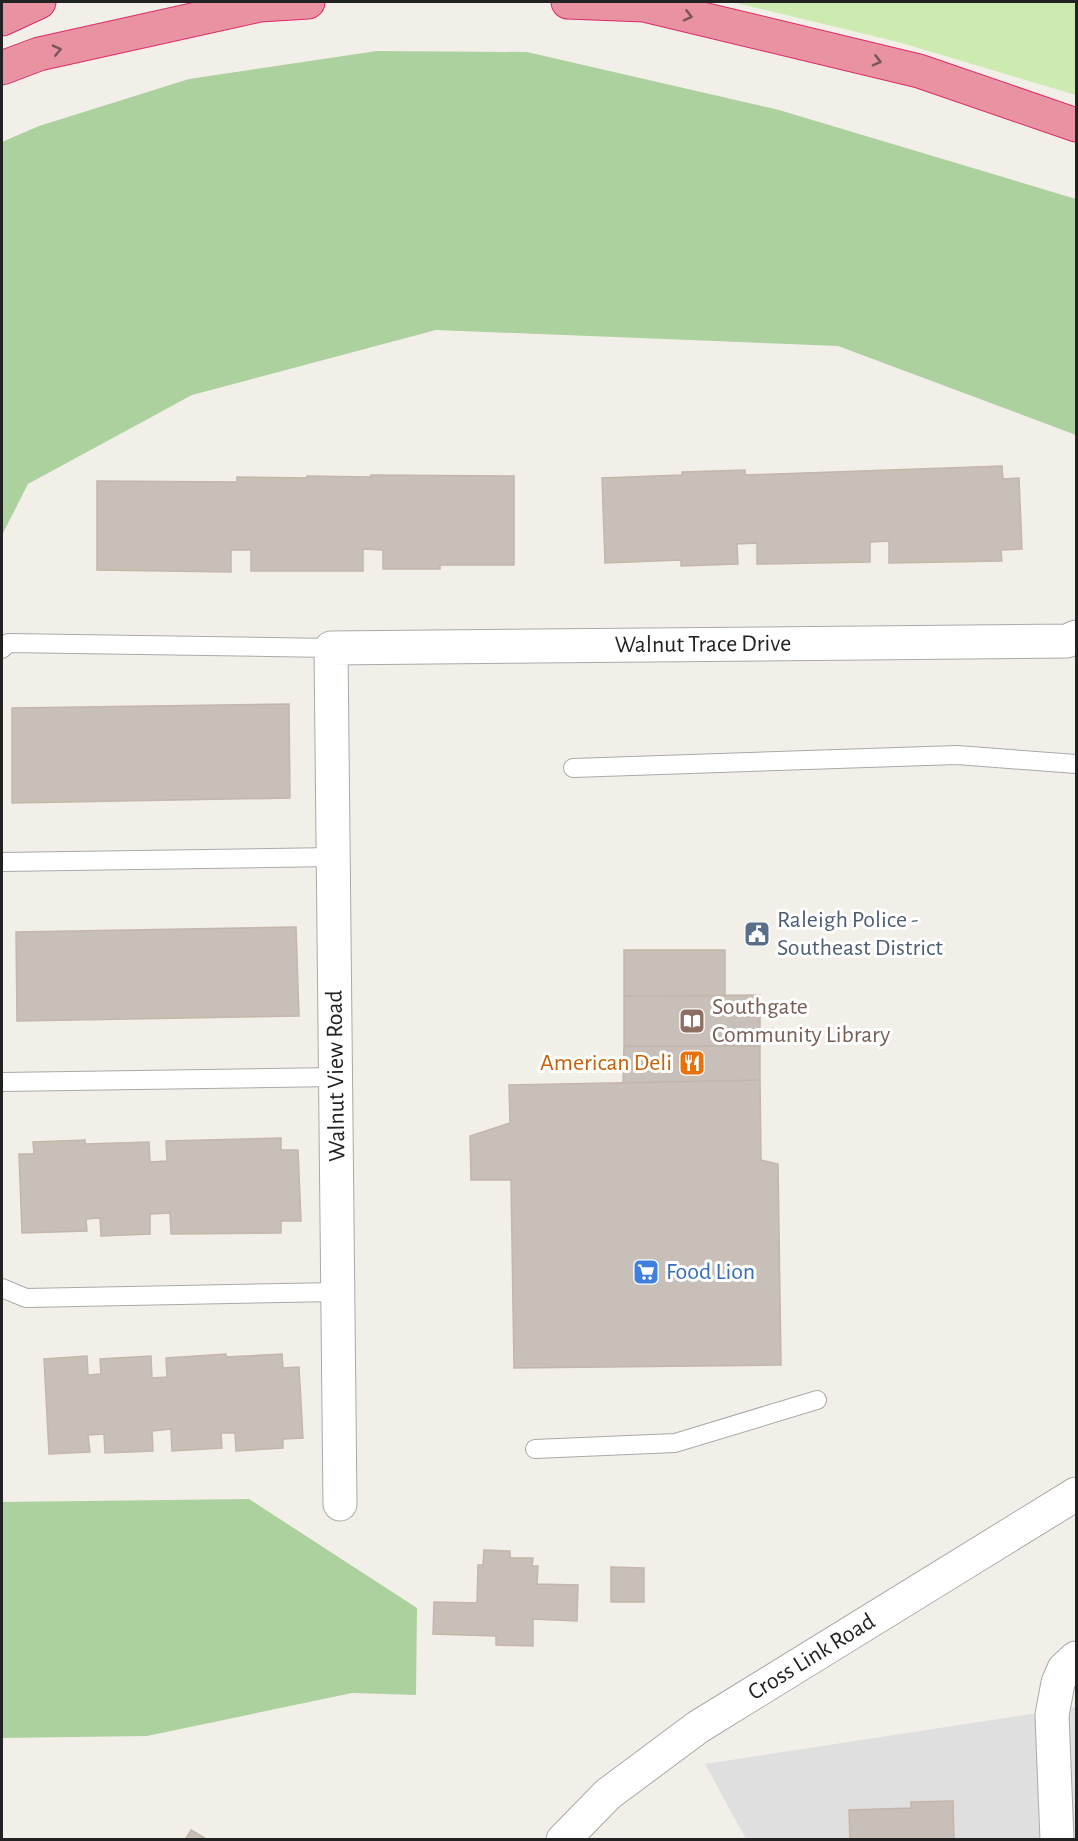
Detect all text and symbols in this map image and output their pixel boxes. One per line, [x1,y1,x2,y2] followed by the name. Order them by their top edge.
[682,8,692,21] one-way arrow
[52,44,62,57] one-way arrow
[872,54,882,67] one-way arrow
[615,632,791,657] street label: Walnut Trace Drive
[777,908,943,960] place label: Raleigh Police - Southeast District
[742,919,772,949] public building icon: Raleigh Police - Southeast District
[323,990,349,1162] street label: Walnut View Road
[712,995,890,1047] place label: Southgate Community Library
[677,1006,707,1036] library icon: Southgate Community Library
[677,1048,707,1078] restaurant icon: American Deli
[540,1051,672,1075] place label: American Deli
[631,1257,661,1287] supermarket icon: Food Lion
[666,1260,755,1284] place label: Food Lion
[744,1609,879,1705] street label: Cross Link Road

